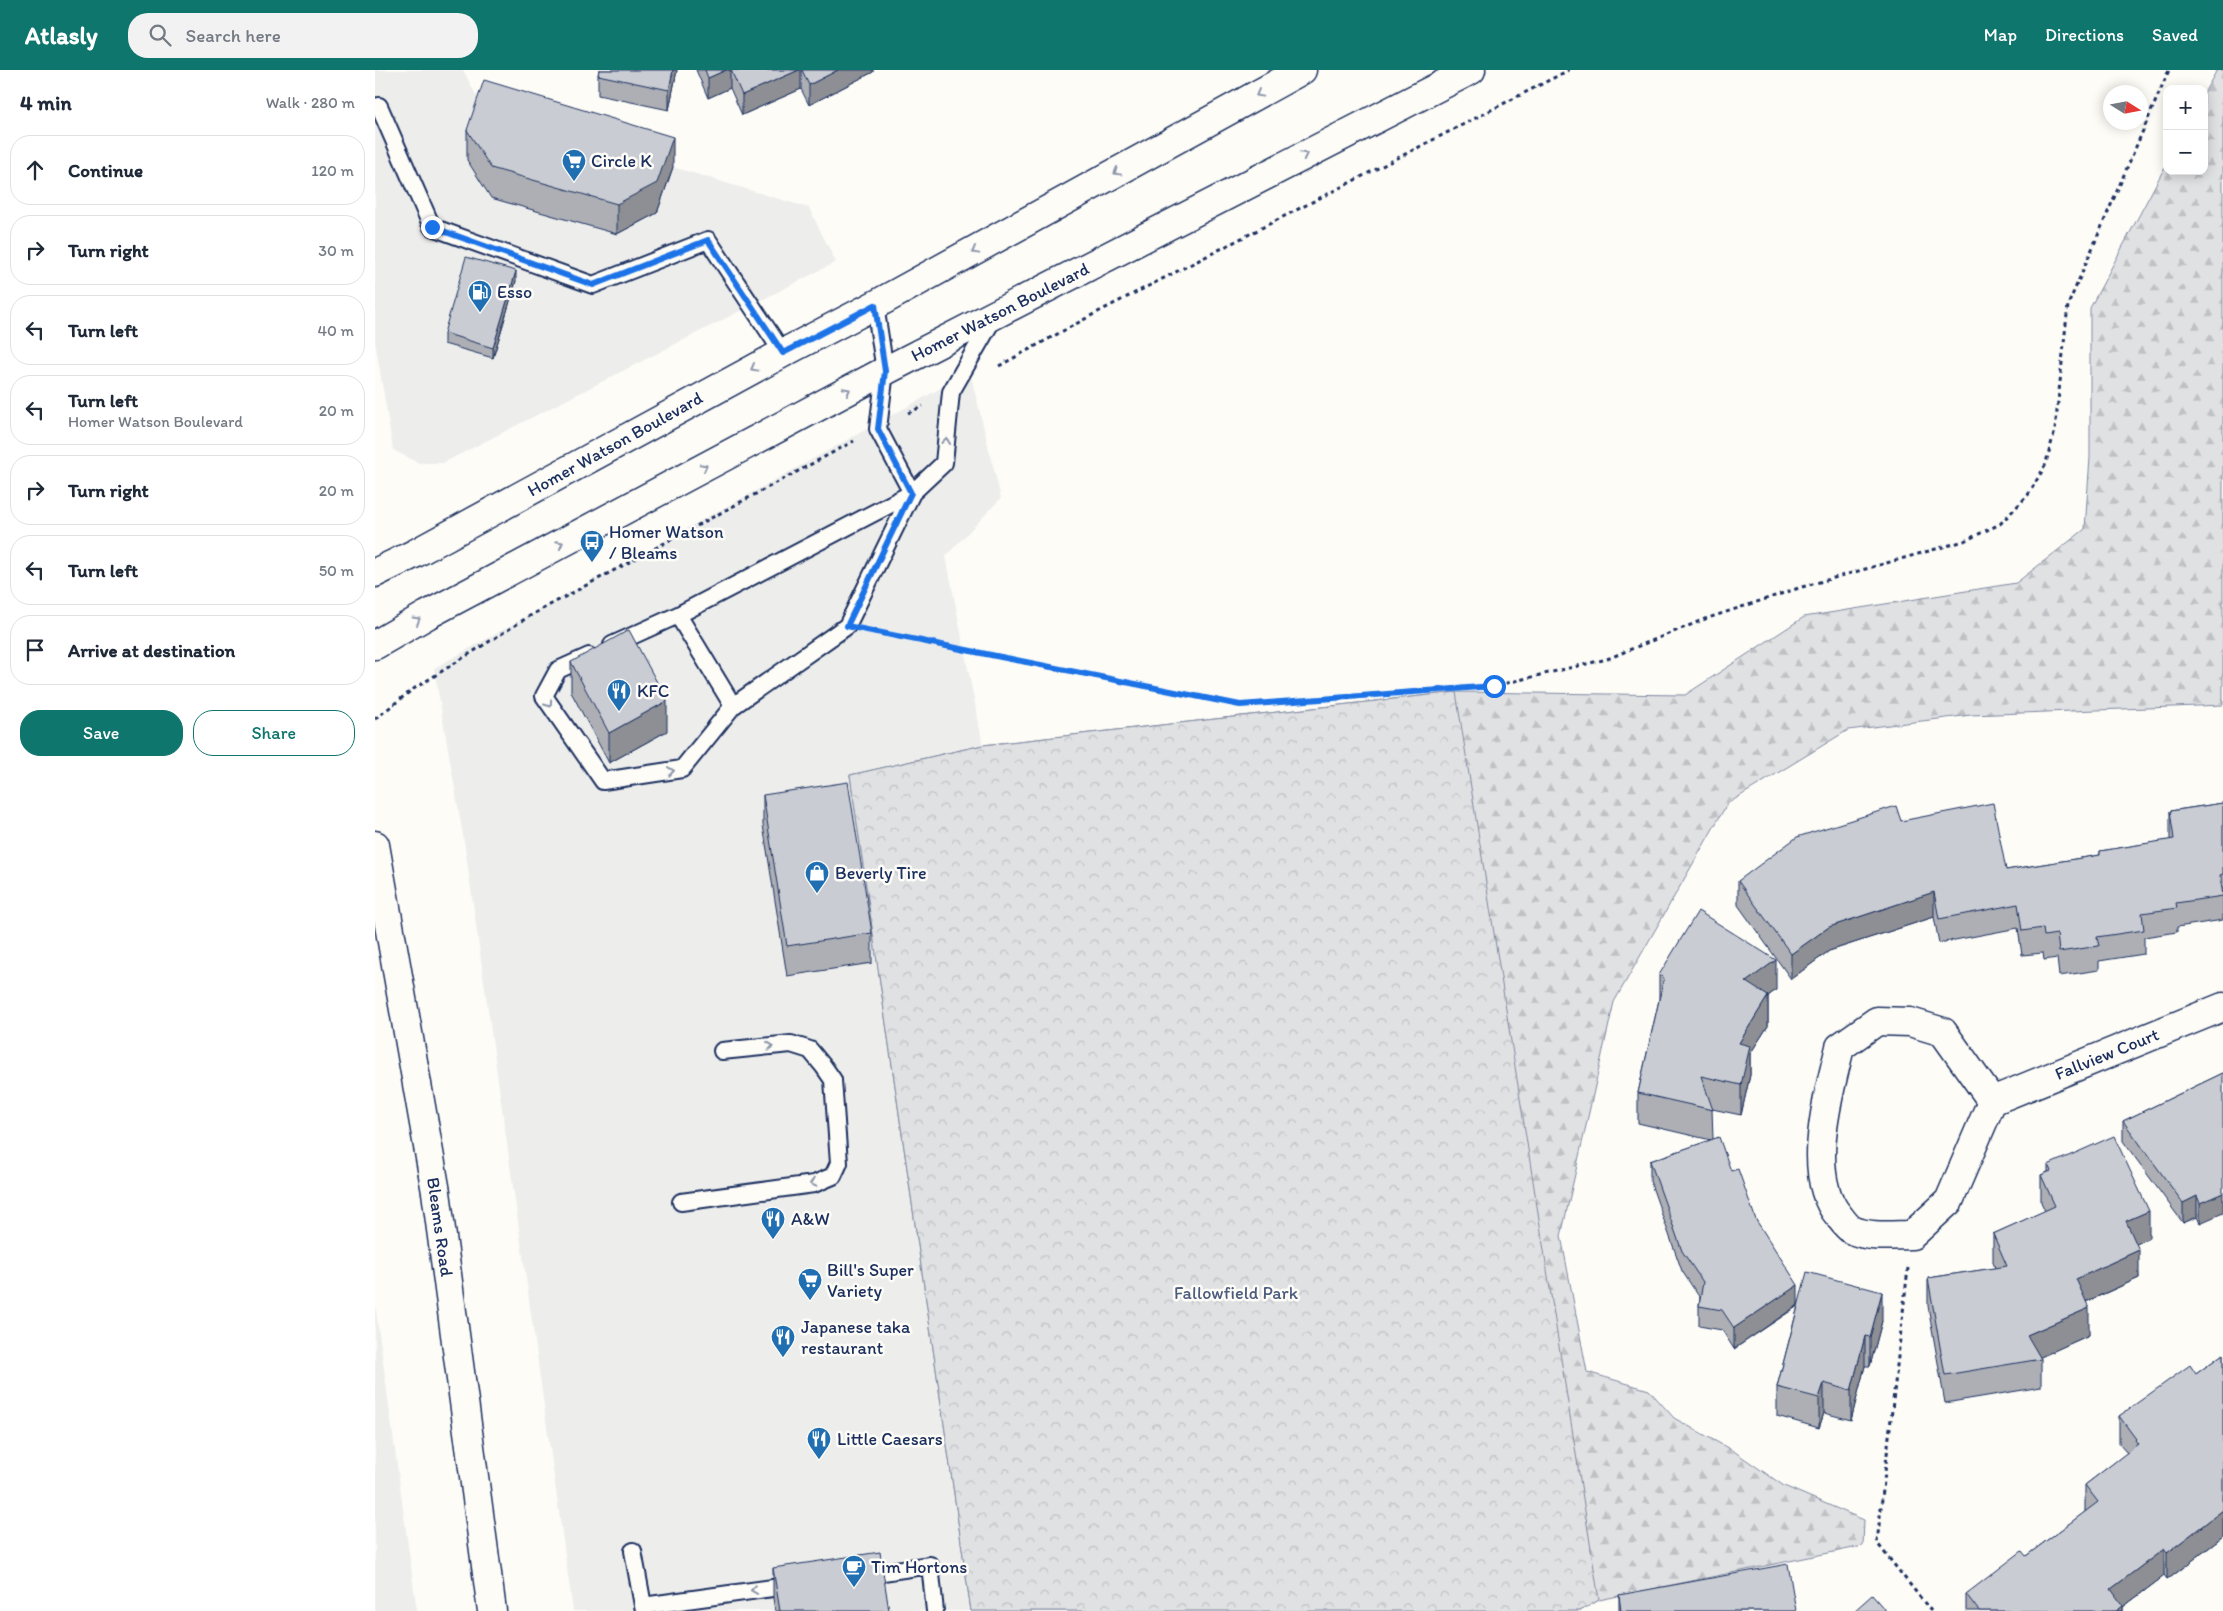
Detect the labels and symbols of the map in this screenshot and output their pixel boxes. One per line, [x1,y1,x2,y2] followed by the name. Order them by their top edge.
[2103,85,2148,130] north arrow
[1256,87,1265,97] one-way arrow
[561,148,587,182] supermarket icon: Circle K
[591,150,652,172] place label: Circle K
[1298,151,1307,161] one-way arrow
[1113,166,1122,176] one-way arrow
[421,216,444,239] route end
[971,244,980,254] one-way arrow
[907,257,1093,366] street label: Homer Watson Boulevard
[467,279,493,313] fuel station icon: Esso
[497,281,532,303] place label: Esso
[751,362,760,372] one-way arrow
[524,387,707,501] street label: Homer Watson Boulevard
[842,387,851,397] one-way arrow
[940,436,951,444] one-way arrow
[698,463,707,473] one-way arrow
[609,521,724,564] place label: Homer Watson / Bleams
[579,529,605,563] bus stop icon: Homer Watson / Bleams
[555,540,564,550] one-way arrow
[411,617,420,627] one-way arrow
[1483,675,1506,698] route start
[606,678,632,712] restaurant icon: KFC
[637,680,669,702] place label: KFC
[543,698,552,708] one-way arrow
[667,766,675,777] one-way arrow
[804,860,830,894] shop icon: Beverly Tire
[835,862,927,884] place label: Beverly Tire
[2052,1023,2162,1085] street label: Fallview Court
[766,1041,774,1052] one-way arrow
[422,1176,458,1278] street label: Bleams Road
[808,1177,817,1188] one-way arrow
[760,1206,786,1240] restaurant icon: A&W
[791,1208,830,1230] place label: A&W
[827,1259,914,1302] place label: Bill's Super Variety
[797,1267,823,1301] supermarket icon: Bill's Super Variety
[1174,1282,1299,1304] park label: Fallowfield Park
[801,1316,911,1359] place label: Japanese taka restaurant
[770,1324,796,1358] restaurant icon: Japanese taka restaurant
[806,1426,832,1460] restaurant icon: Little Caesars
[837,1428,943,1450] place label: Little Caesars
[841,1554,867,1588] cafe icon: Tim Hortons
[871,1556,967,1578] place label: Tim Hortons
[750,1584,758,1595] one-way arrow

